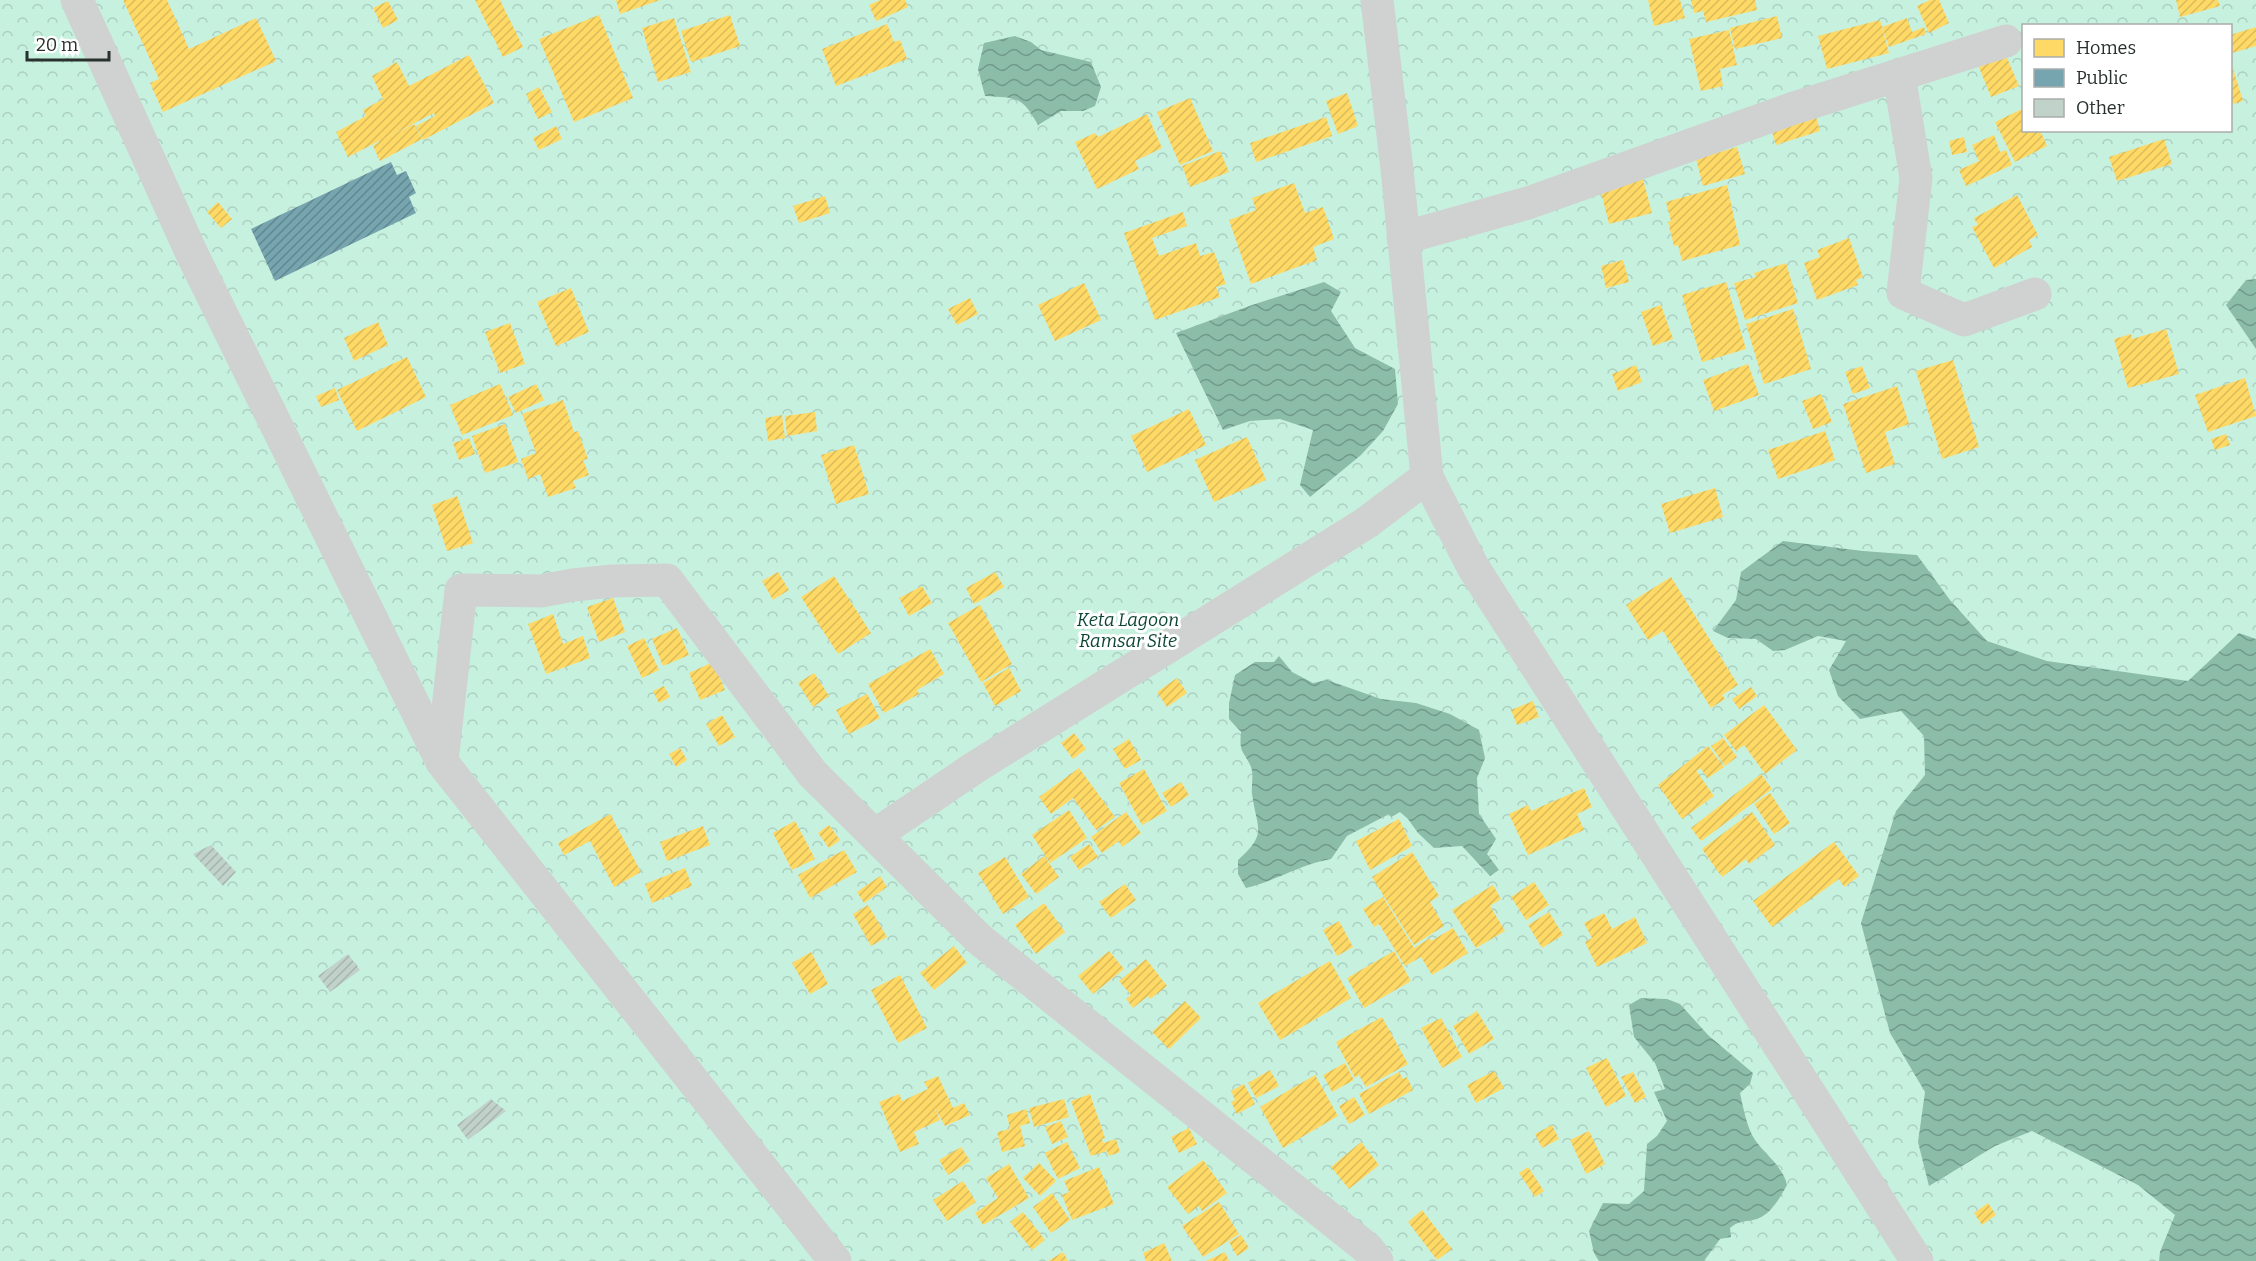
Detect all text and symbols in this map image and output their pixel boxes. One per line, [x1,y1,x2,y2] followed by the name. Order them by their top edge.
[27,24,110,62] scale bar
[2022,24,2232,132] legend
[36,34,78,56] text: 20 m
[2076,37,2136,59] text: Homes
[2076,67,2128,89] text: Public
[2076,97,2125,119] text: Other
[1077,609,1179,652] park label: Keta Lagoon Ramsar Site

